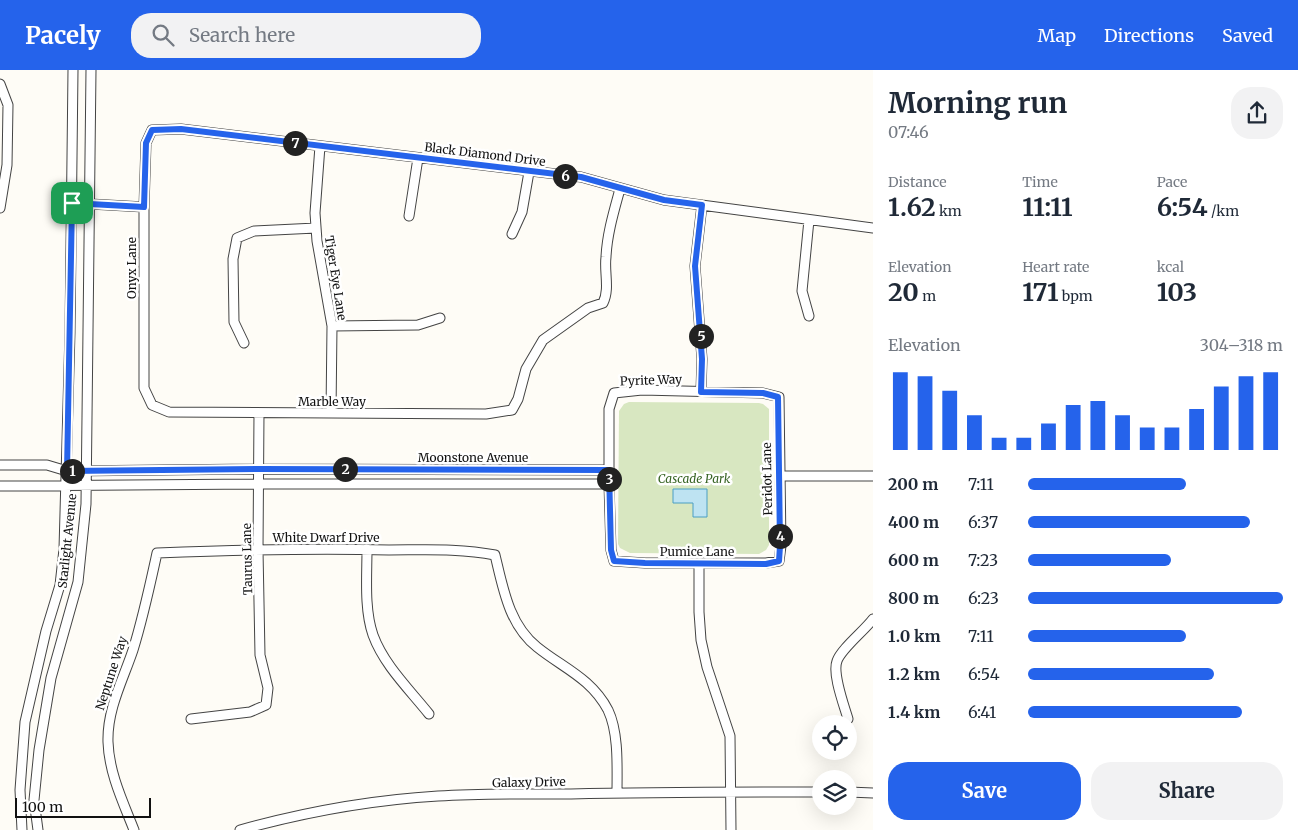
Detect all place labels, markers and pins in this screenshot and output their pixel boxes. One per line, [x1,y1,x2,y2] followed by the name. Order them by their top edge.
[282,130,308,156] pin: 7
[552,164,578,188] pin: 6
[51,182,93,224] pin
[688,324,714,348] pin: 5
[332,456,358,482] pin: 2
[60,458,84,484] pin: 1
[596,466,622,492] pin: 3
[768,524,792,548] pin: 4

